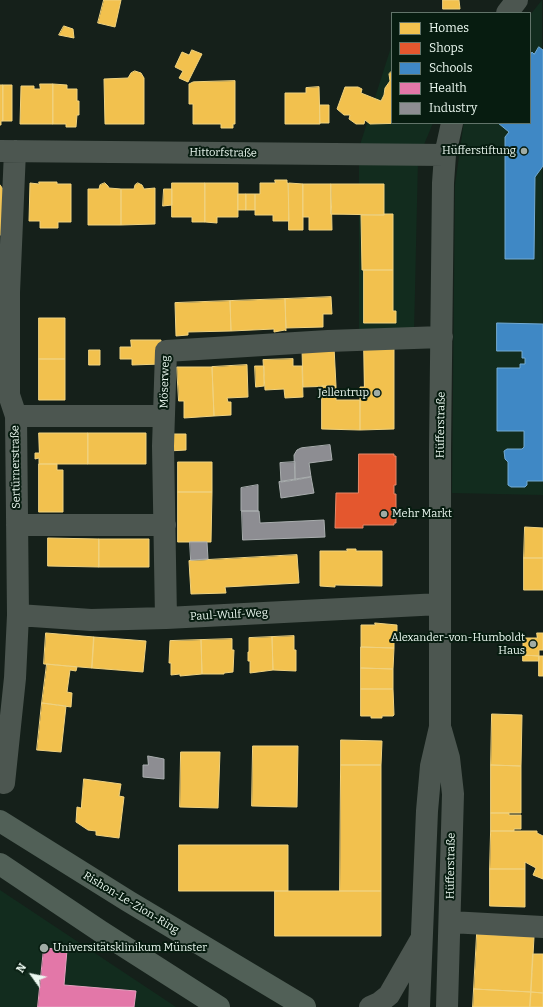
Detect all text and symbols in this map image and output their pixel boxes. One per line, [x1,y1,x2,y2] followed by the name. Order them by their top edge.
[391,12,531,124] legend
[429,21,469,35] text: Homes
[429,41,463,55] text: Shops
[429,61,472,75] text: Schools
[429,81,467,95] text: Health
[429,101,477,115] text: Industry
[442,144,516,158] place label: Hüfferstiftung
[189,146,257,160] street label: Hittorfstraße
[519,146,529,156] marker: Hüfferstiftung
[157,355,173,409] street label: Möserweg
[318,386,369,400] place label: Jellentrup
[372,388,382,398] marker: Jellentrup
[434,392,448,458] street label: Hüfferstraße
[9,425,23,509] street label: Sertürnerstraße
[392,507,452,521] place label: Mehr Markt
[379,509,389,519] marker: Mehr Markt
[190,606,268,624] street label: Paul-Wulf-Weg
[391,631,525,657] place label: Alexander-von-Humboldt Haus
[528,639,538,649] marker: Alexander-von-Humboldt Haus
[444,833,458,899] street label: Hüfferstraße
[81,869,181,937] street label: Rishon-Le-Zion-Ring
[53,941,207,955] place label: Universitätsklinikum Münster
[38,942,50,954] marker: Universitätsklinikum Münster
[12,955,52,995] north arrow
[14,961,29,975] text: N

